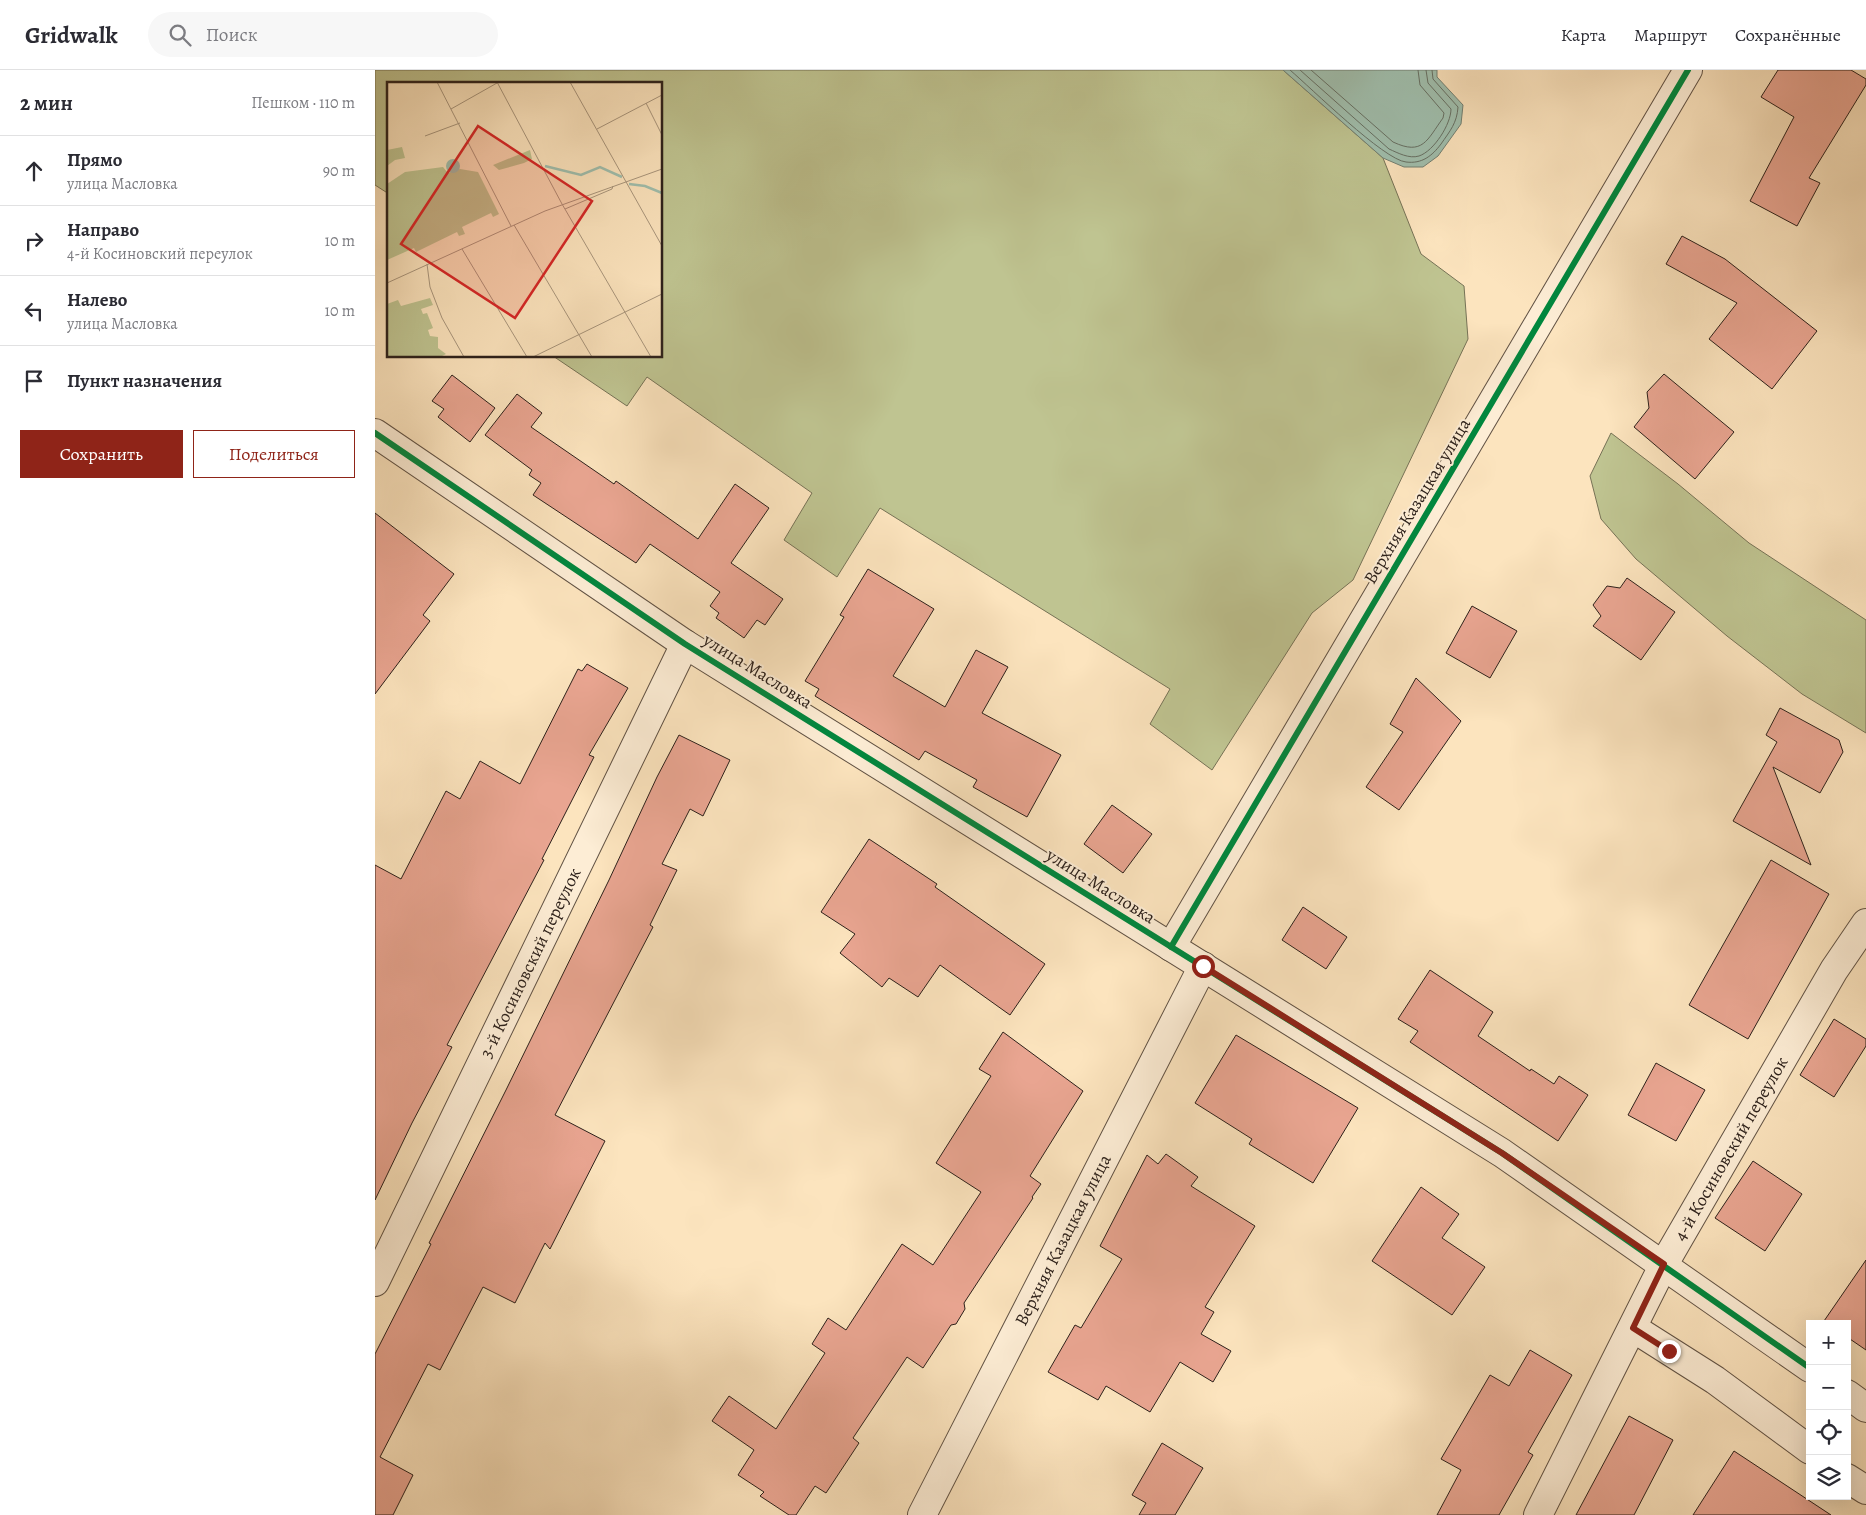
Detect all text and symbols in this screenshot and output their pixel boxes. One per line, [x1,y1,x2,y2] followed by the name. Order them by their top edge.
[148,12,498,57] search box
[25,19,118,51] text: Gridwalk
[166,21,194,49] icon: search
[206,22,258,48] text: Поиск
[1561,23,1606,47] text: Карта
[1634,23,1707,47] text: Маршрут
[1735,23,1841,47] text: Сохранённые
[387,82,663,358] inset map
[20,89,73,117] text: 2 мин
[251,92,355,114] text: Пешком · 110 m
[67,147,122,173] text: Прямо
[20,157,48,185] icon: ahead
[323,160,355,182] text: 90 m
[67,173,178,195] text: улица Масловка
[67,217,139,243] text: Направо
[20,227,48,255] icon: right
[325,230,355,252] text: 10 m
[67,243,253,265] text: 4-й Косиновский переулок
[67,287,127,313] text: Налево
[20,297,48,325] icon: left
[325,300,355,322] text: 10 m
[67,313,178,335] text: улица Масловка
[20,367,48,395] icon: arrive
[67,368,222,394] text: Пункт назначения
[1358,413,1476,588] street label: Верхняя Казацкая улица
[20,430,183,478] button: Сохранить
[193,430,355,478] button: Поделиться
[698,627,818,715] street label: улица Масловка
[1041,842,1161,930] street label: улица Масловка
[474,864,587,1062] street label: 3-й Косиновский переулок
[1192,955,1215,978] route start
[1668,1052,1793,1245] street label: 4-й Косиновский переулок
[1009,1150,1117,1330] street label: Верхняя Казацкая улица
[1806,1320,1851,1500] map controls
[1806,1320,1851,1365] button: +
[1658,1340,1681,1363] route end
[1806,1365,1851,1410] button: −
[1806,1410,1851,1455] button: locate
[1806,1455,1851,1500] button: layers

